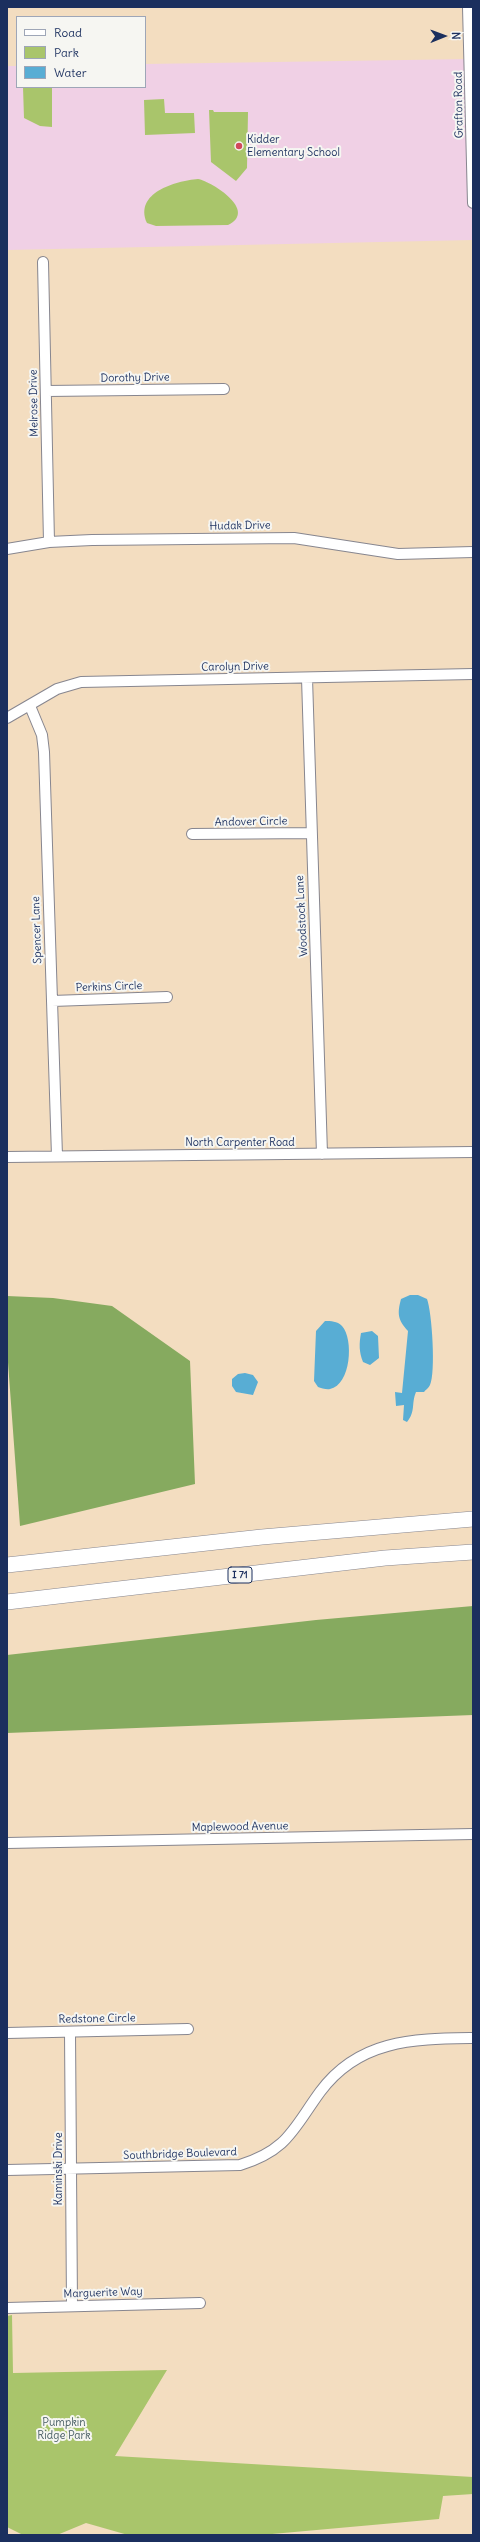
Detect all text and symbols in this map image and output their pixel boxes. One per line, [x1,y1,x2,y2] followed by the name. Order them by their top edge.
[16,16,146,88] legend
[424,16,464,56] north arrow
[54,25,82,40] text: Road
[449,32,463,40] text: N
[54,45,79,60] text: Park
[54,65,87,80] text: Water
[452,71,466,139] street label: Grafton Road
[247,133,340,159] place label: Kidder Elementary School
[234,141,244,151] marker: Kidder Elementary School
[27,369,41,437] street label: Melrose Drive
[100,371,170,385] street label: Dorothy Drive
[209,519,271,533] street label: Hudak Drive
[201,660,269,674] street label: Carolyn Drive
[215,815,287,829] street label: Andover Circle
[293,875,311,957] street label: Woodstock Lane
[29,896,45,964] street label: Spencer Lane
[75,979,143,995] street label: Perkins Circle
[185,1136,295,1150] street label: North Carpenter Road
[228,1567,252,1583] road number: I 71
[192,1820,288,1834] street label: Maplewood Avenue
[58,2012,136,2026] street label: Redstone Circle
[52,2132,66,2206] street label: Kaminski Drive
[123,2145,237,2163] street label: Southbridge Boulevard
[63,2285,143,2301] street label: Marguerite Way
[37,2416,91,2442] park label: Pumpkin Ridge Park

